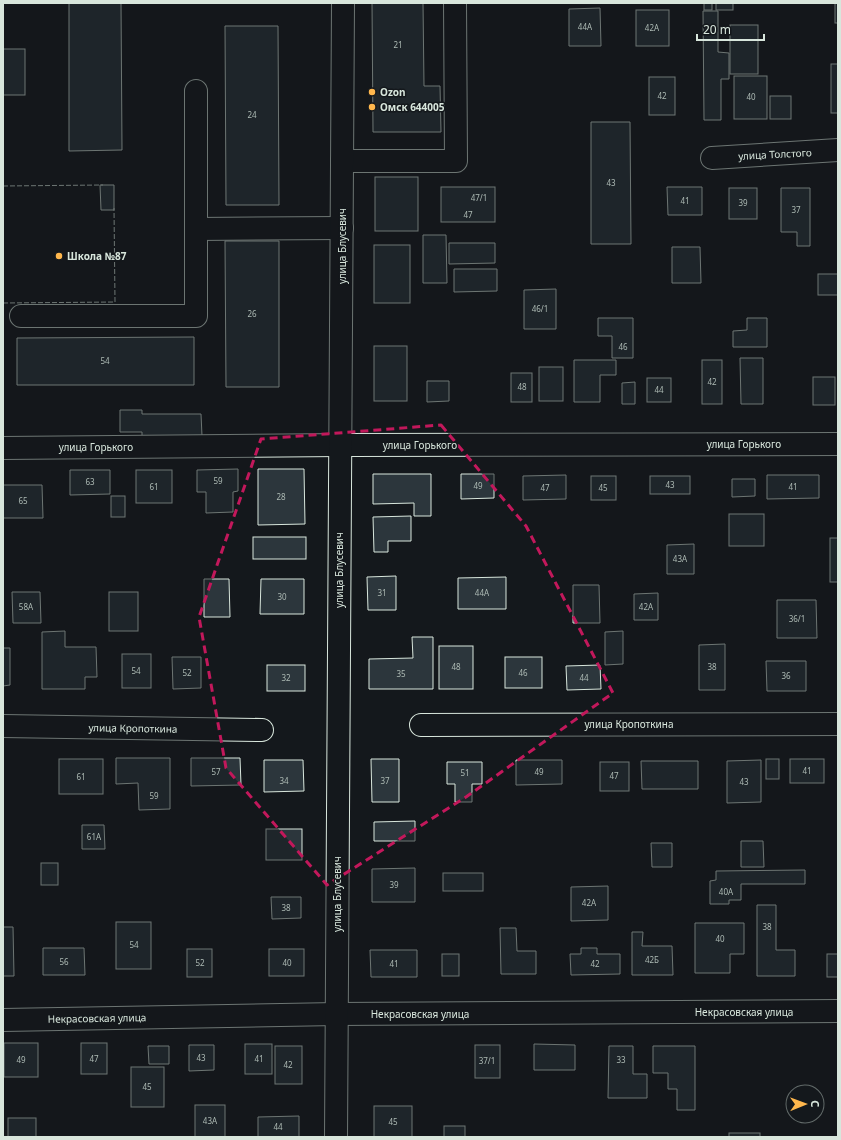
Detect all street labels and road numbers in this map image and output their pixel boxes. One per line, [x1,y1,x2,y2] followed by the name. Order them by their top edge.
[738,145,812,163] street label: улица Толстого
[335,208,349,284] street label: улица Блусевич
[707,437,781,451] street label: улица Горького
[383,438,457,452] street label: улица Горького
[59,440,133,454] street label: улица Горького
[332,532,346,608] street label: улица Блусевич
[585,717,674,731] street label: улица Кропоткина
[88,720,178,736] street label: улица Кропоткина
[330,856,344,932] street label: улица Блусевич
[695,1005,793,1019] street label: Некрасовская улица
[371,1007,469,1021] street label: Некрасовская улица
[48,1010,146,1026] street label: Некрасовская улица

